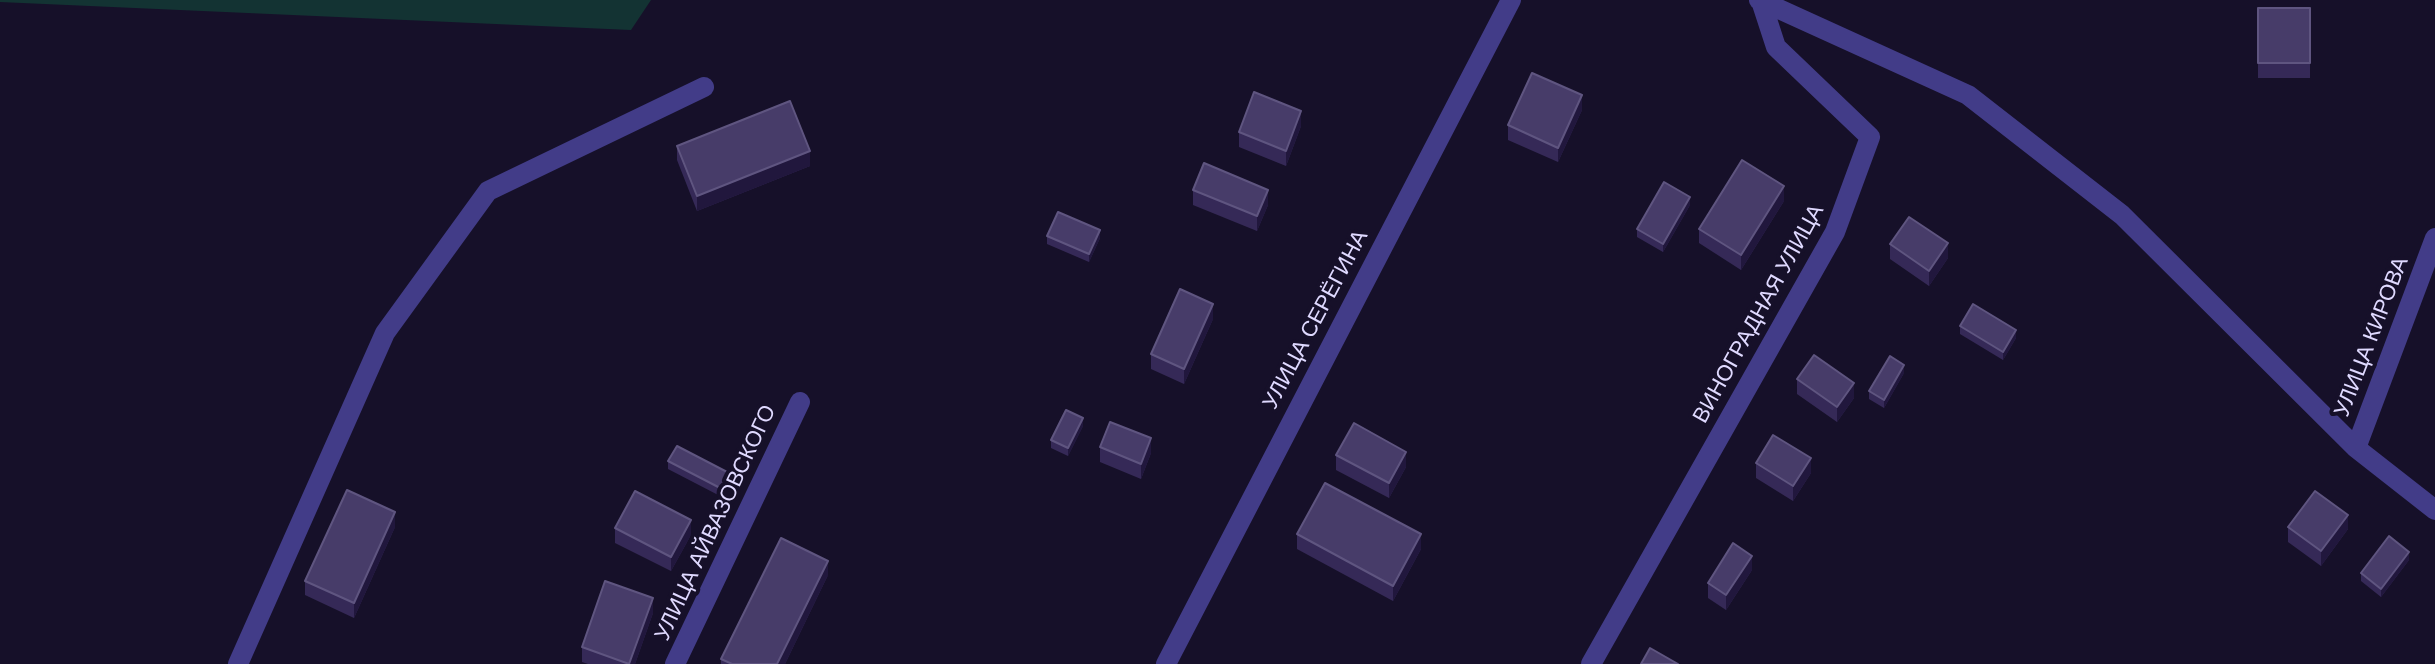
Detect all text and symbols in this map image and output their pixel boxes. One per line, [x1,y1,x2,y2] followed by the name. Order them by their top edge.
[1688,200,1830,428] street label: ВИНОГРАДНАЯ УЛИЦА
[1258,226,1374,414] street label: УЛИЦА СЕРЁГИНА
[2329,253,2415,421] street label: УЛИЦА КИРОВА
[650,401,782,645] street label: УЛИЦА АЙВАЗОВСКОГО

